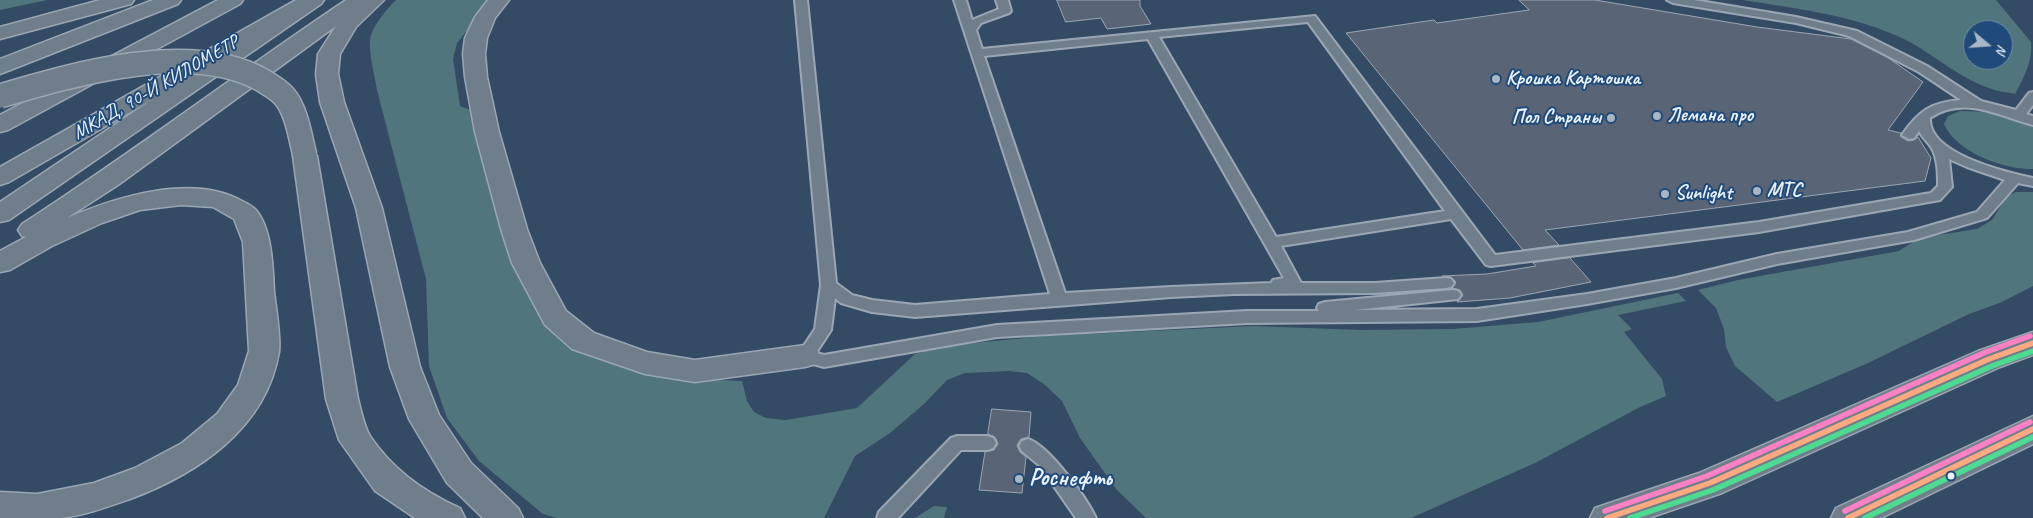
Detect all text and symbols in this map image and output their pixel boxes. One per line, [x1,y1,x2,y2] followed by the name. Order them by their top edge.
[1963,20,2013,70] north arrow
[69,31,243,145] street label: МКАД, 90-Й КИЛОМЕТР
[1992,43,2011,56] text: N
[1506,67,1640,91] place label: Крошка Картошка
[1490,73,1502,85] marker: Крошка Картошка
[1667,104,1753,128] place label: Лемана про
[1512,106,1601,130] place label: Пол Страны
[1651,110,1663,122] marker: Лемана про
[1605,112,1617,124] marker: Пол Страны
[1767,179,1802,203] place label: МТС
[1675,182,1732,206] place label: Sunlight
[1751,185,1763,197] marker: МТС
[1659,188,1671,200] marker: Sunlight
[1029,465,1112,493] place label: Роснефть
[1946,471,1956,481] unlabelled marker
[1013,473,1025,485] marker: Роснефть

